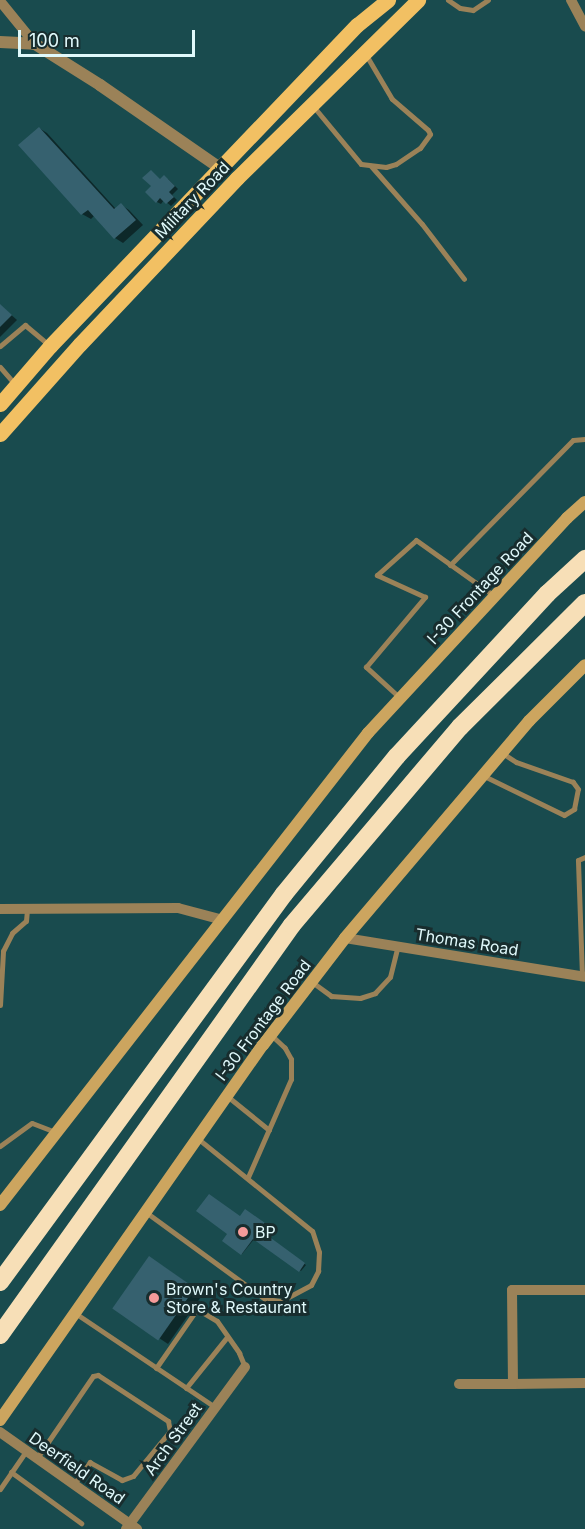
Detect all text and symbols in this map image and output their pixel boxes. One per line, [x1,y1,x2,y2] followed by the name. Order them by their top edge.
[21,18,198,56] scale bar
[29,30,80,51] text: 100 m
[151,158,233,242] street label: Military Road
[423,528,537,648] street label: I-30 Frontage Road
[414,924,520,960] street label: Thomas Road
[211,956,315,1084] street label: I-30 Frontage Road
[255,1222,276,1242] place label: BP
[236,1225,250,1239] marker: BP
[166,1279,307,1317] place label: Brown's Country Store & Restaurant
[147,1291,161,1305] marker: Brown's Country Store & Restaurant
[140,1399,206,1479] street label: Arch Street
[25,1428,129,1508] street label: Deerfield Road

